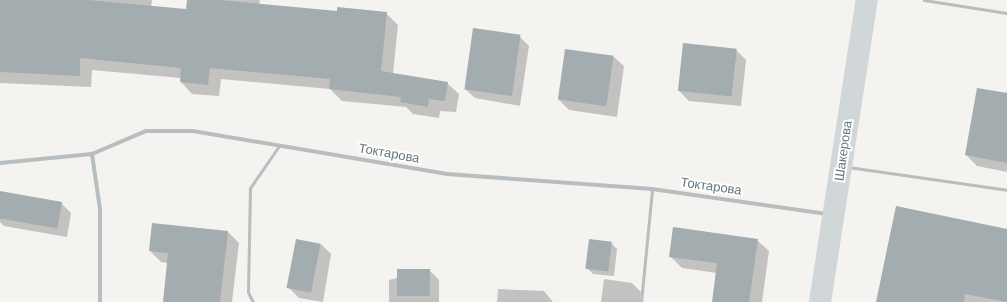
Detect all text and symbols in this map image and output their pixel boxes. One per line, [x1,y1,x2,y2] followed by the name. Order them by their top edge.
[832,120,856,182] street label: Шакерова
[357,141,421,167] street label: Токтарова
[679,175,743,199] street label: Токтарова

